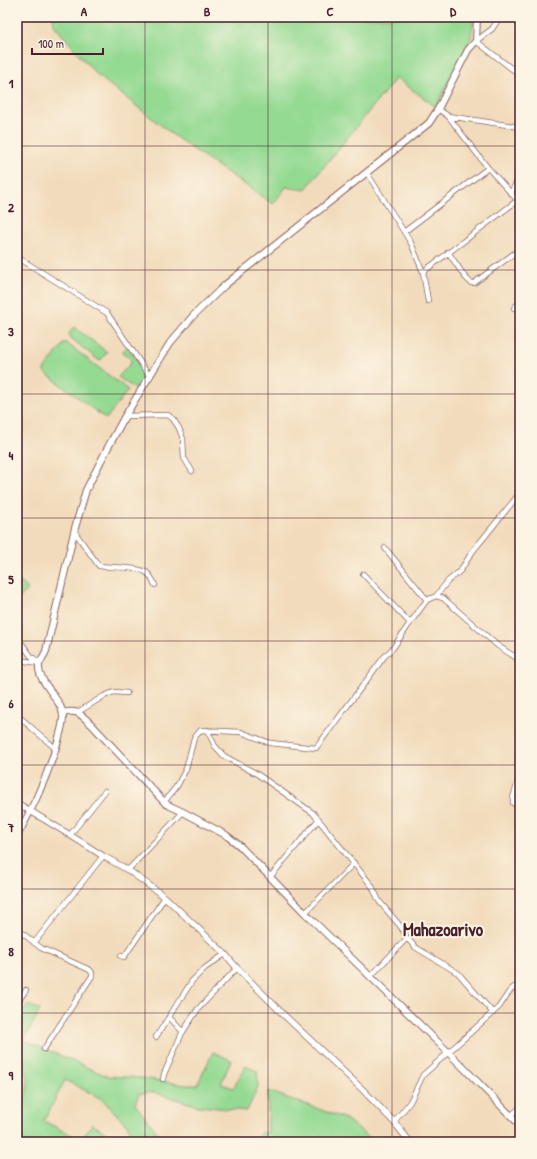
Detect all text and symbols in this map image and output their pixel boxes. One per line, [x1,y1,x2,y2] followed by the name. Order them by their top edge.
[81,2,88,20] text: A
[204,2,211,20] text: B
[326,2,334,20] text: C
[450,2,457,20] text: D
[32,30,103,56] scale bar
[38,35,64,52] text: 100 m
[9,74,14,92] text: 1
[8,198,15,216] text: 2
[8,322,14,340] text: 3
[9,446,14,464] text: 4
[8,570,14,588] text: 5
[8,694,14,712] text: 6
[7,818,15,836] text: 7
[403,917,484,942] district label: Mahazoarivo
[8,942,14,960] text: 8
[9,1066,14,1084] text: 9

